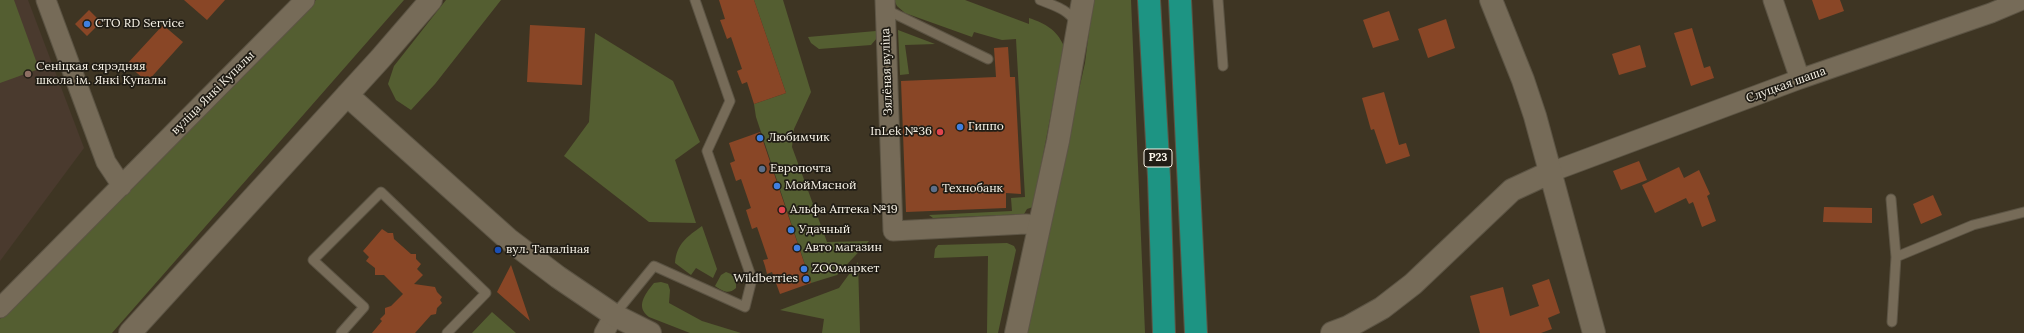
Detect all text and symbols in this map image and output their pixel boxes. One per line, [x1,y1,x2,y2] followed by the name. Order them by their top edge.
[95,17,184,31] place label: СТО RD Service
[82,19,92,29] marker: СТО RD Service
[878,28,896,116] street label: Зялёная вуліца
[168,48,258,138] street label: вуліца Янкі Купалы
[36,60,166,88] place label: Сеніцкая сярэдняя школа ім. Янкі Купалы
[1744,64,1828,106] street label: Слуцкая шаша
[23,69,33,79] marker: Сеніцкая сярэдняя школа ім. Янкі Купалы
[968,120,1004,134] place label: Гиппо
[955,122,965,132] marker: Гиппо
[870,125,932,139] place label: InLek №36
[935,127,945,137] marker: InLek №36
[768,131,830,145] place label: Любимчик
[755,133,765,143] marker: Любимчик
[1144,149,1172,167] road number: Р23
[770,162,831,176] place label: Европочта
[757,164,767,174] marker: Европочта
[785,179,856,193] place label: МойМясной
[772,181,782,191] marker: МойМясной
[942,182,1003,196] place label: Технобанк
[929,184,939,194] marker: Технобанк
[790,203,898,217] place label: Альфа Аптека №19
[777,205,787,215] marker: Альфа Аптека №19
[799,223,850,237] place label: Удачный
[786,225,796,235] marker: Удачный
[805,241,882,255] place label: Авто магазин
[506,243,590,257] place label: вул. Тапаліная
[792,243,802,253] marker: Авто магазин
[493,245,503,255] marker: вул. Тапаліная
[812,262,879,276] place label: ZOOмаркет
[799,264,809,274] marker: ZOOмаркет
[733,272,798,286] place label: Wildberries
[801,274,811,284] marker: Wildberries

